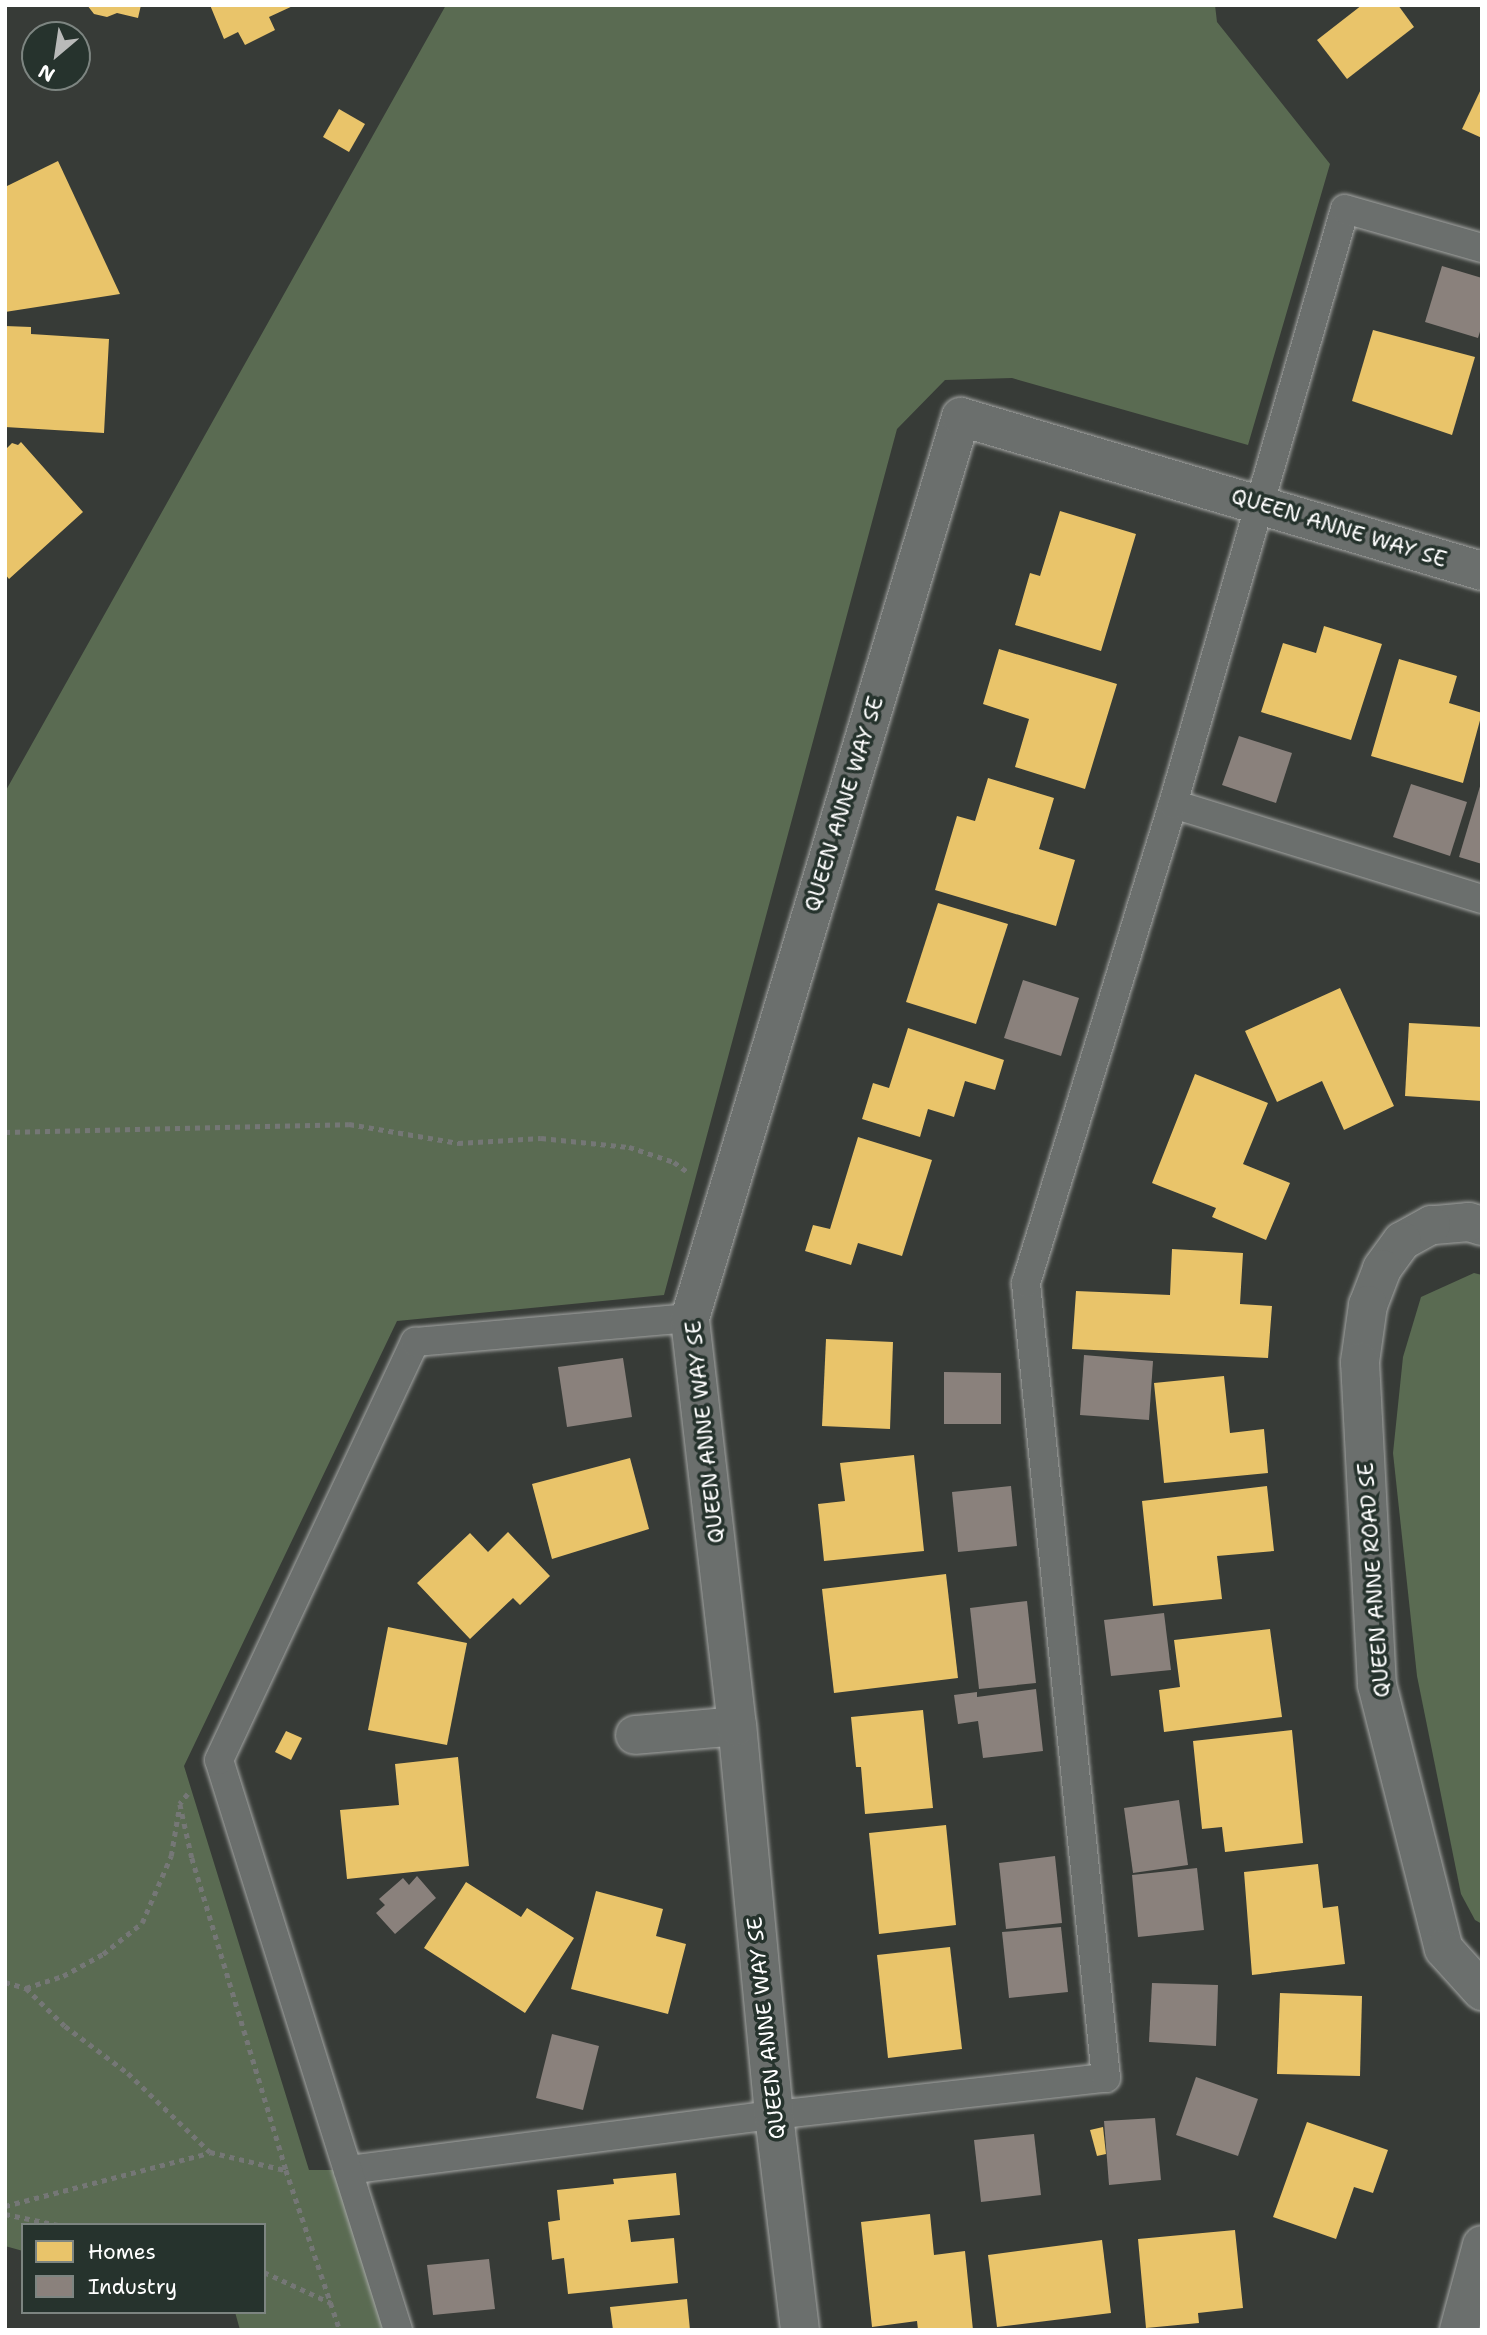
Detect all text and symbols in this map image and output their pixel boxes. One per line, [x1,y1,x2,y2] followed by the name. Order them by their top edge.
[21,21,91,91] north arrow
[34,58,59,88] text: N
[1228,483,1450,573] street label: QUEEN ANNE WAY SE
[799,693,889,915] street label: QUEEN ANNE WAY SE
[681,1319,729,1545] street label: QUEEN ANNE WAY SE
[1353,1462,1395,1698] street label: QUEEN ANNE ROAD SE
[742,1915,790,2141] street label: QUEEN ANNE WAY SE
[21,2223,266,2314] legend
[88,2238,156,2266] text: Homes
[88,2273,177,2301] text: Industry

